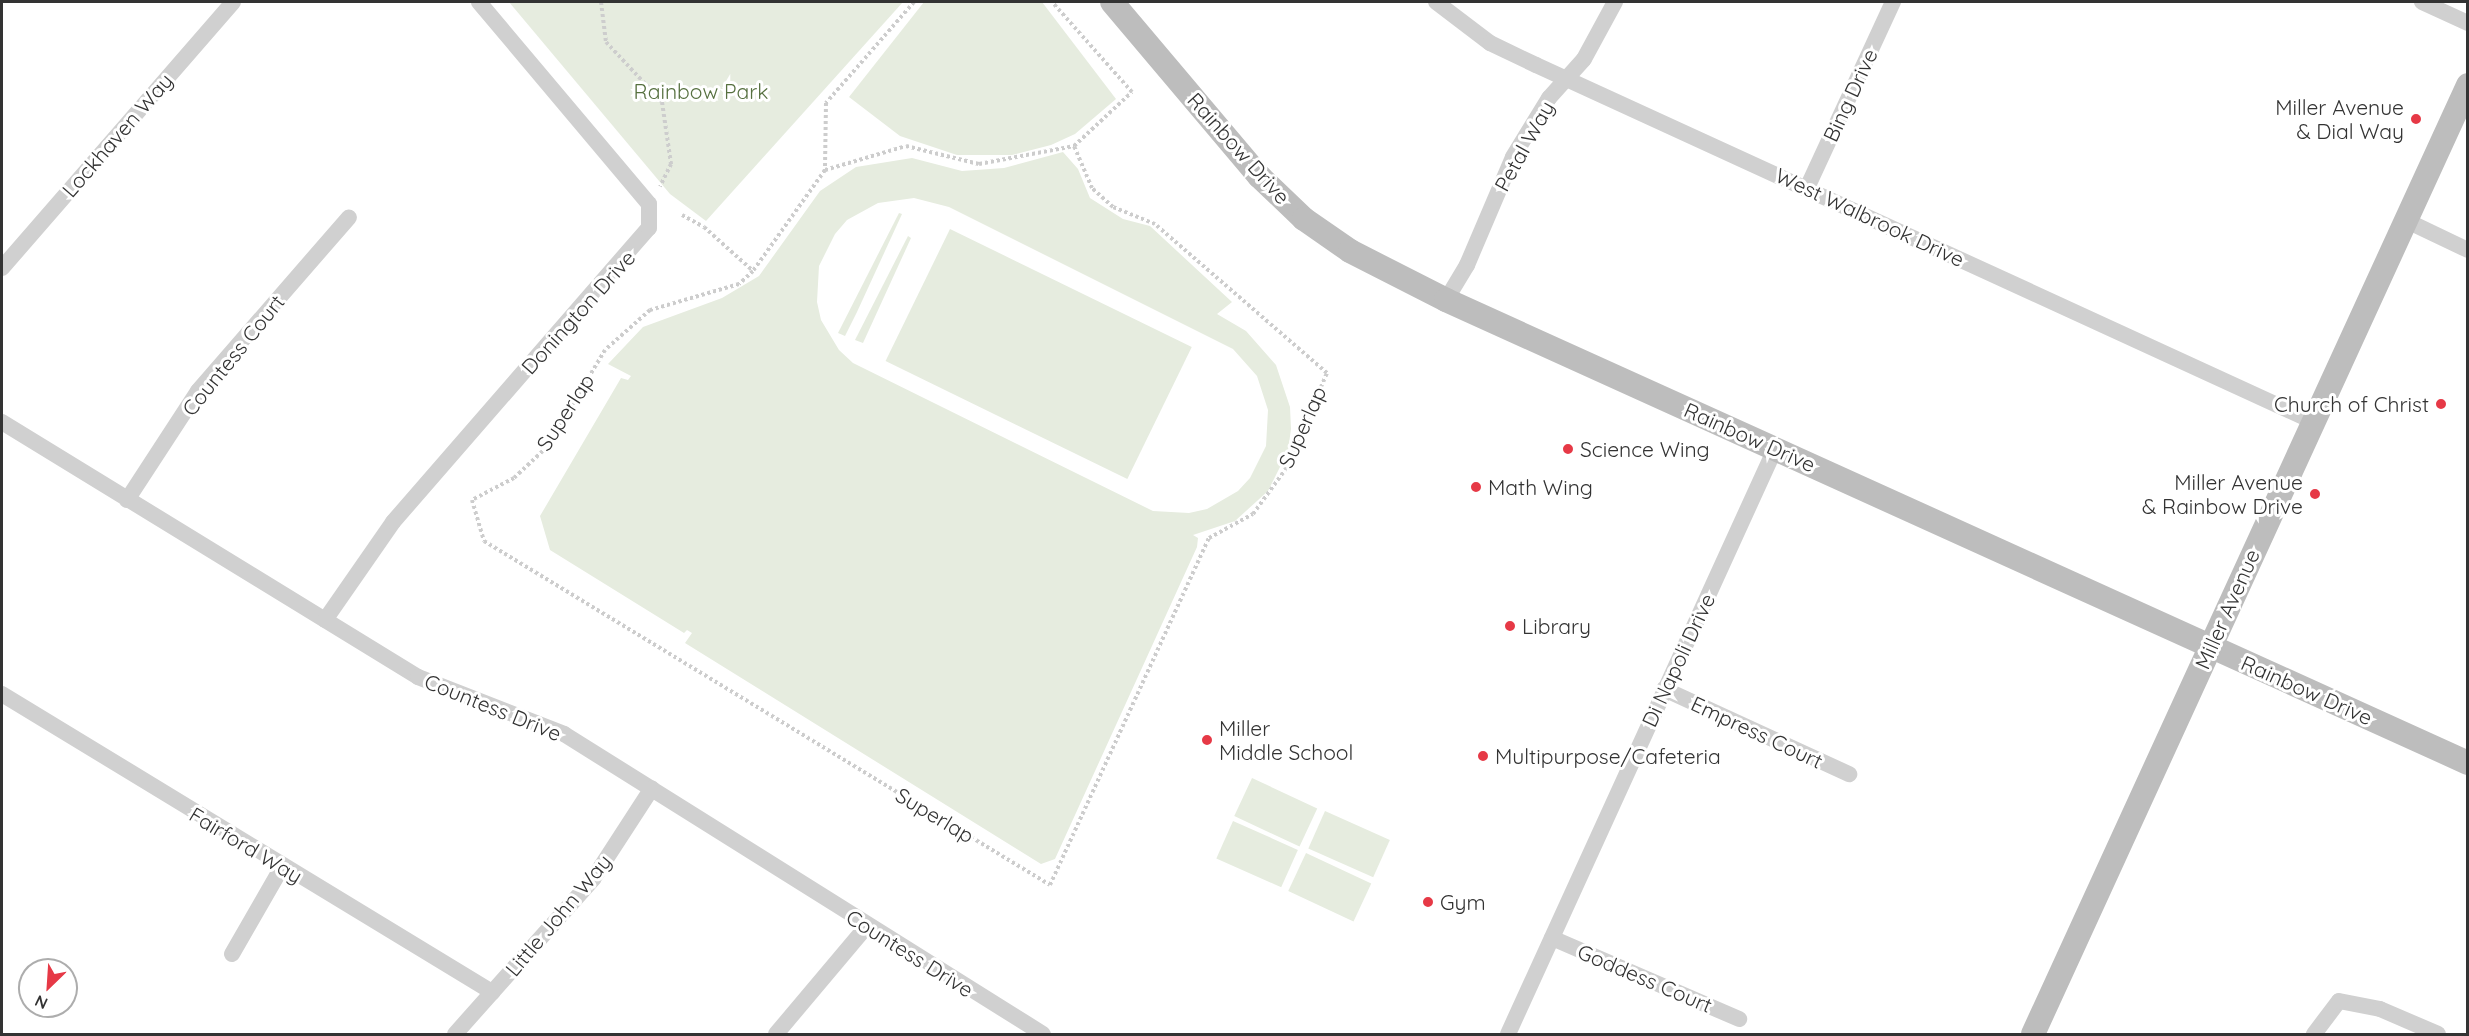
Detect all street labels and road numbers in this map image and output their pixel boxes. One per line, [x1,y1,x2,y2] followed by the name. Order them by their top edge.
[1818,45,1882,145] street label: Bing Drive
[56,68,178,202] street label: Lockhaven Way
[1182,87,1296,209] street label: Rainbow Drive
[1489,96,1559,196] street label: Petal Way
[1772,162,1968,272] street label: West Walbrook Drive
[516,245,640,379] street label: Donington Drive
[177,289,289,421] street label: Countess Court
[531,369,599,455] street label: Superlap
[1273,382,1331,472] street label: Superlap
[1680,397,1820,477] street label: Rainbow Drive
[2189,545,2265,673] street label: Miller Avenue
[1636,589,1720,731] street label: Di Napoli Drive
[2237,650,2377,730] street label: Rainbow Drive
[421,668,565,746] street label: Countess Drive
[1687,691,1827,773] street label: Empress Court
[891,782,979,848] street label: Superlap
[185,801,307,889] street label: Fairford Way
[500,849,616,981] street label: Little John Way
[842,904,978,1002] street label: Countess Drive
[1574,938,1716,1018] street label: Goddess Court

